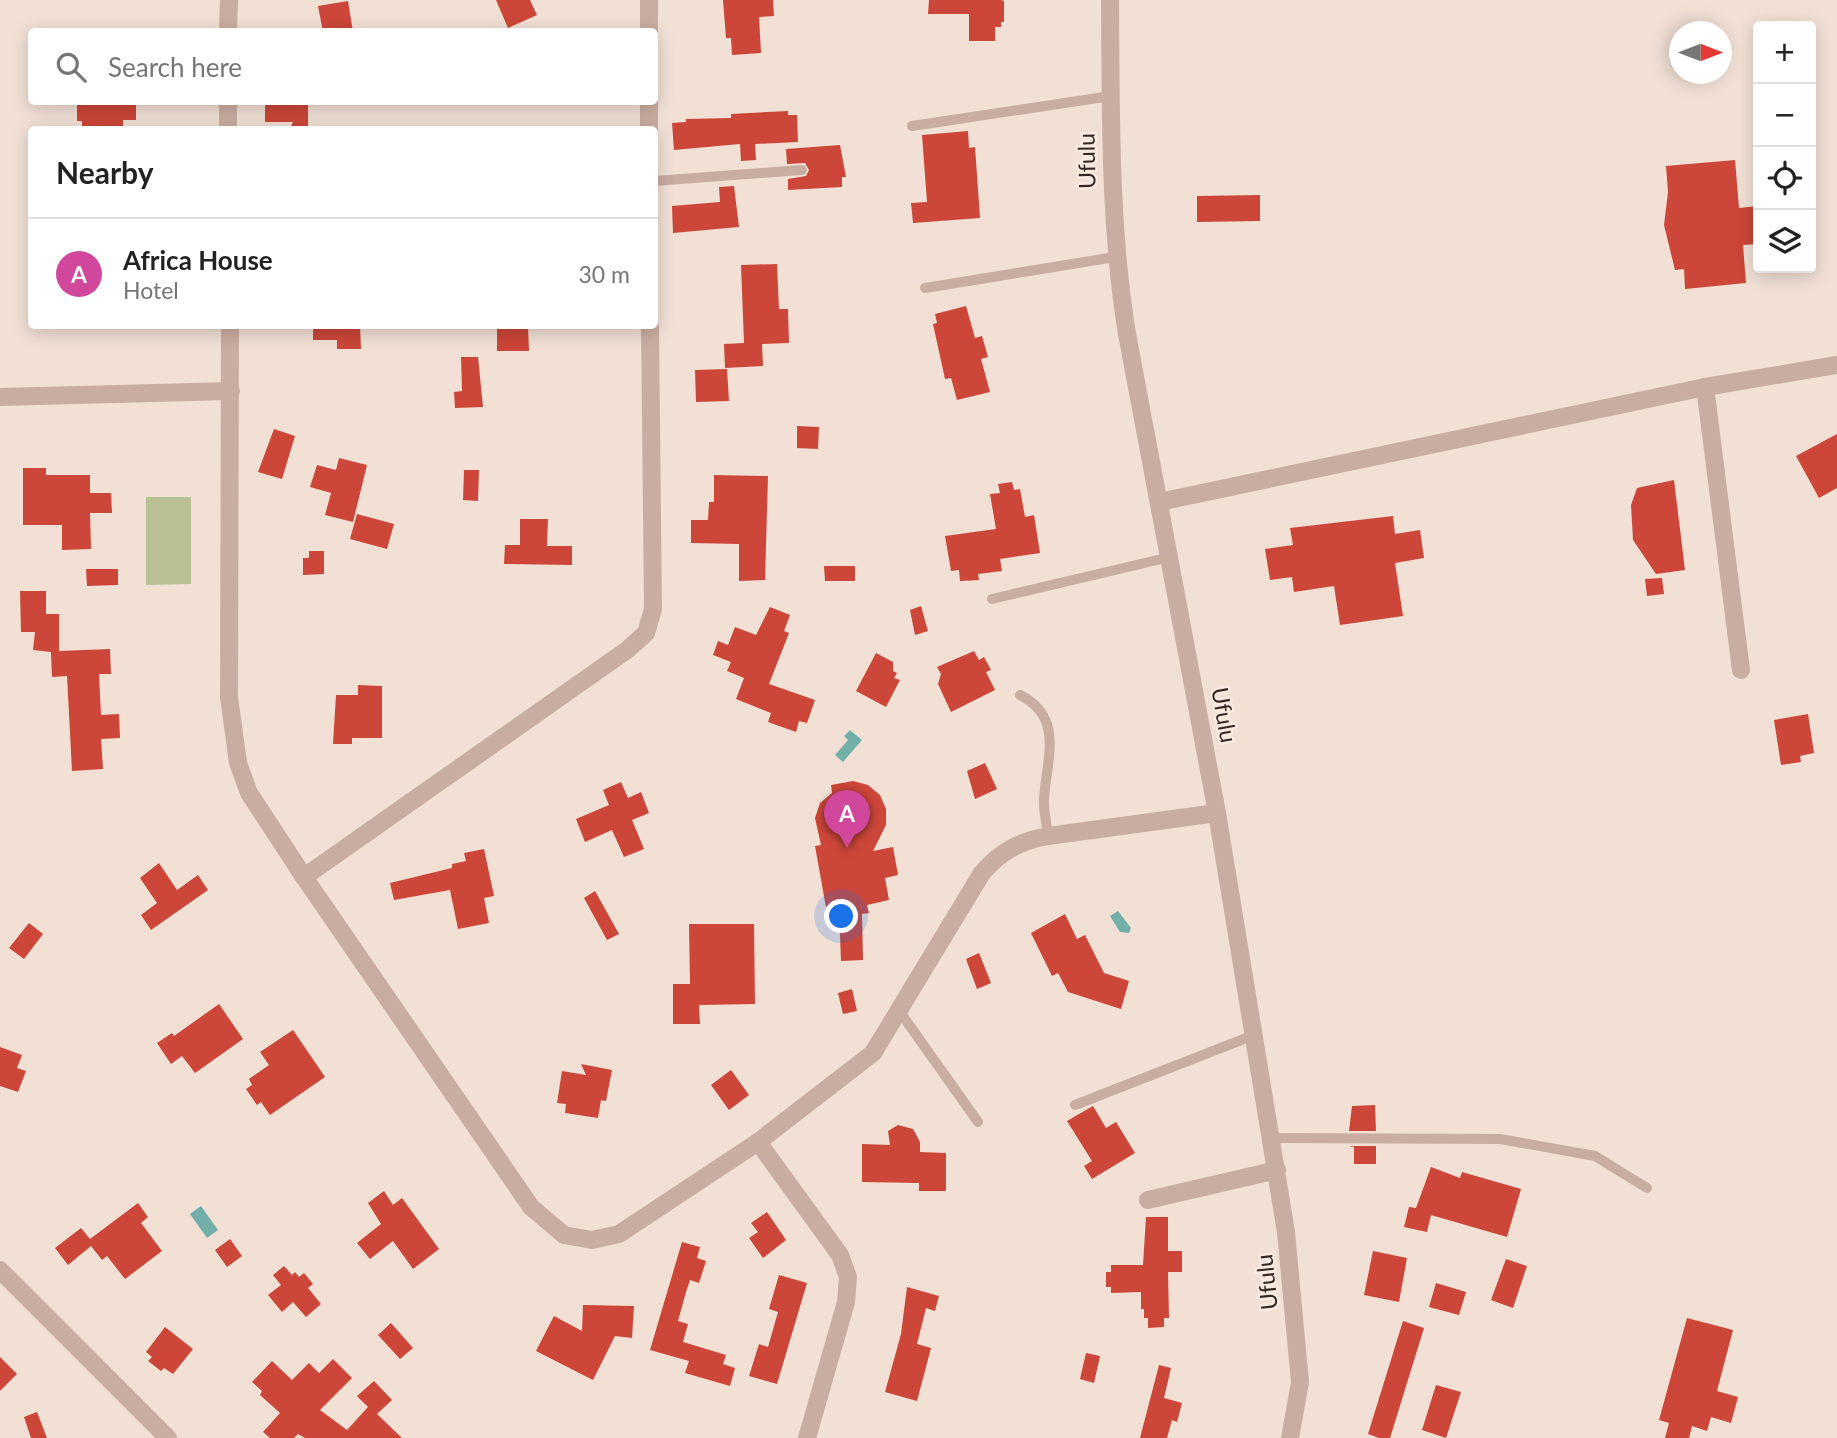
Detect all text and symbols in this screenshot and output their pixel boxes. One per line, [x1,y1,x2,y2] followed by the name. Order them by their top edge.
[1669,21,1732,84] north arrow
[1753,21,1816,273] map controls
[1753,21,1816,84] button: +
[28,28,658,105] search box
[52,48,90,86] icon: search
[108,51,242,83] text: Search here
[1753,84,1816,147] button: −
[1072,133,1100,189] street label: Ufulu
[1753,147,1816,210] button: locate
[56,154,154,190] text: Nearby
[1753,210,1816,273] button: layers
[123,244,273,276] text: Africa House
[71,260,87,288] text: A
[579,260,630,288] text: 30 m
[123,276,179,304] text: Hotel
[1206,685,1244,745] street label: Ufulu
[824,790,870,848] pin: A
[824,899,858,933] your location
[1249,1253,1283,1311] street label: Ufulu

